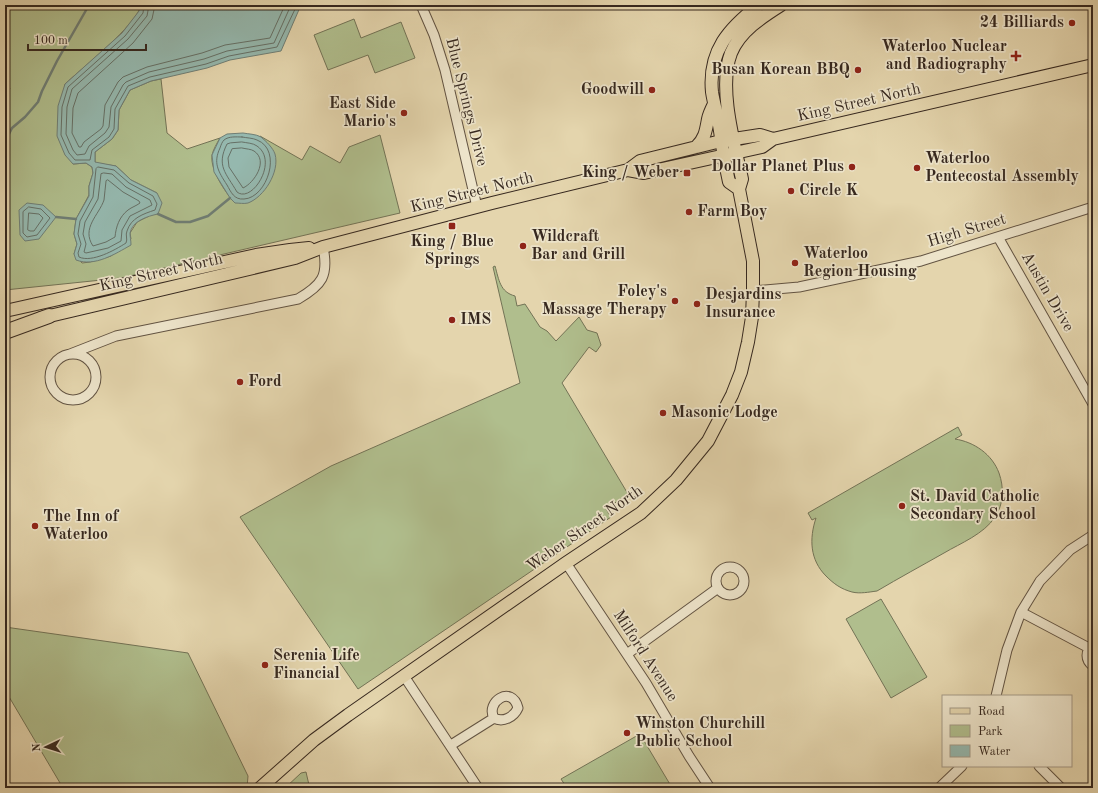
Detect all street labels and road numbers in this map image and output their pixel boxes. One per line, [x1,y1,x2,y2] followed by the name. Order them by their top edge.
[442,36,490,168] street label: Blue Springs Drive
[796,81,923,125] street label: King Street North
[409,170,535,216] street label: King Street North
[926,211,1009,251] street label: High Street
[1018,249,1076,335] street label: Austin Drive
[98,251,225,295] street label: King Street North
[524,483,646,575] street label: Weber Street North
[610,607,680,705] street label: Milford Avenue

